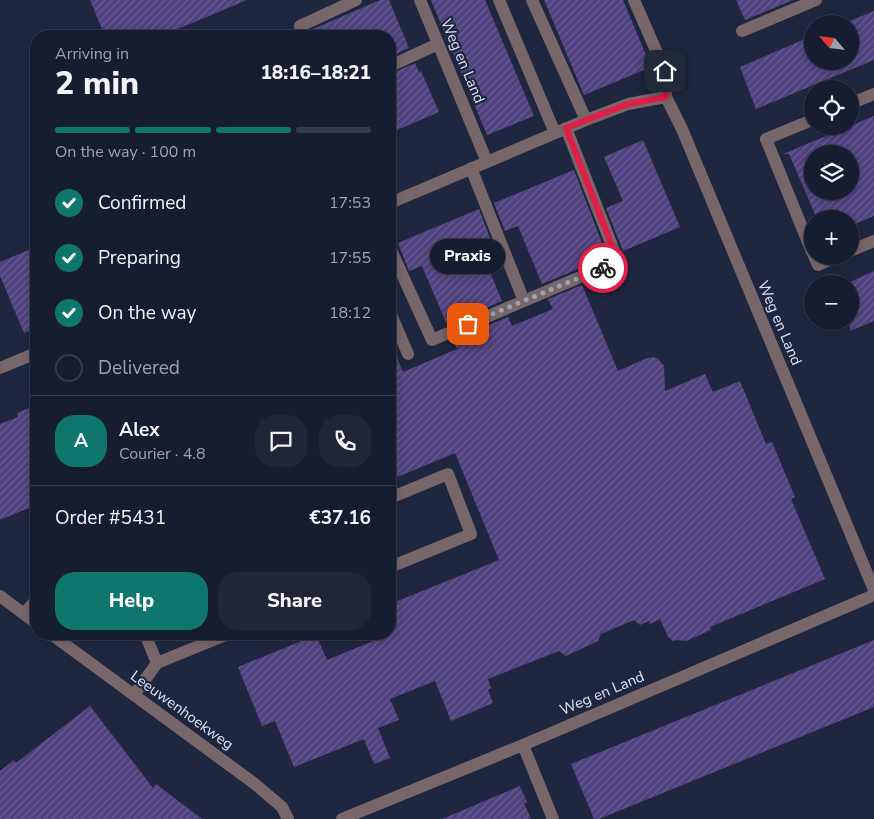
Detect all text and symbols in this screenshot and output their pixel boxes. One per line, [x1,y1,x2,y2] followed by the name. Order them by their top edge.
[804,15,859,70] north arrow
[804,15,859,330] map controls
[436,16,490,106] street label: Weg en Land
[55,43,129,65] text: Arriving in
[644,50,686,92] pin
[651,57,679,85] icon: home
[260,60,371,86] text: 18:16–18:21
[55,62,139,105] text: 2 min
[804,80,859,135] button: locate
[55,141,196,163] text: On the way · 100 m
[804,145,859,200] button: layers
[55,189,83,217] icon: check
[98,190,186,216] text: Confirmed
[329,192,371,214] text: 17:53
[804,210,859,265] button: +
[430,239,506,274] callout: Praxis
[578,243,628,293] courier
[55,244,83,272] icon: check
[98,245,181,271] text: Preparing
[444,245,491,267] text: Praxis
[329,247,371,269] text: 17:55
[589,254,617,282] icon: bike
[804,275,859,330] button: −
[753,278,807,368] street label: Weg en Land
[55,299,83,327] icon: check
[98,300,196,326] text: On the way
[329,302,371,324] text: 18:12
[447,303,489,345] pin
[454,310,482,338] icon: bag
[98,355,180,381] text: Delivered
[255,415,307,467] button: chat
[319,415,371,467] button: phone
[119,417,160,443] text: Alex
[74,428,88,454] text: A
[119,443,205,465] text: Courier · 4.8
[55,505,166,531] text: Order #5431
[309,505,371,531] text: €37.16
[55,572,208,630] button: Help
[218,572,371,630] button: Share
[126,666,238,754] street label: Leeuwenhoekweg
[557,666,647,720] street label: Weg en Land

